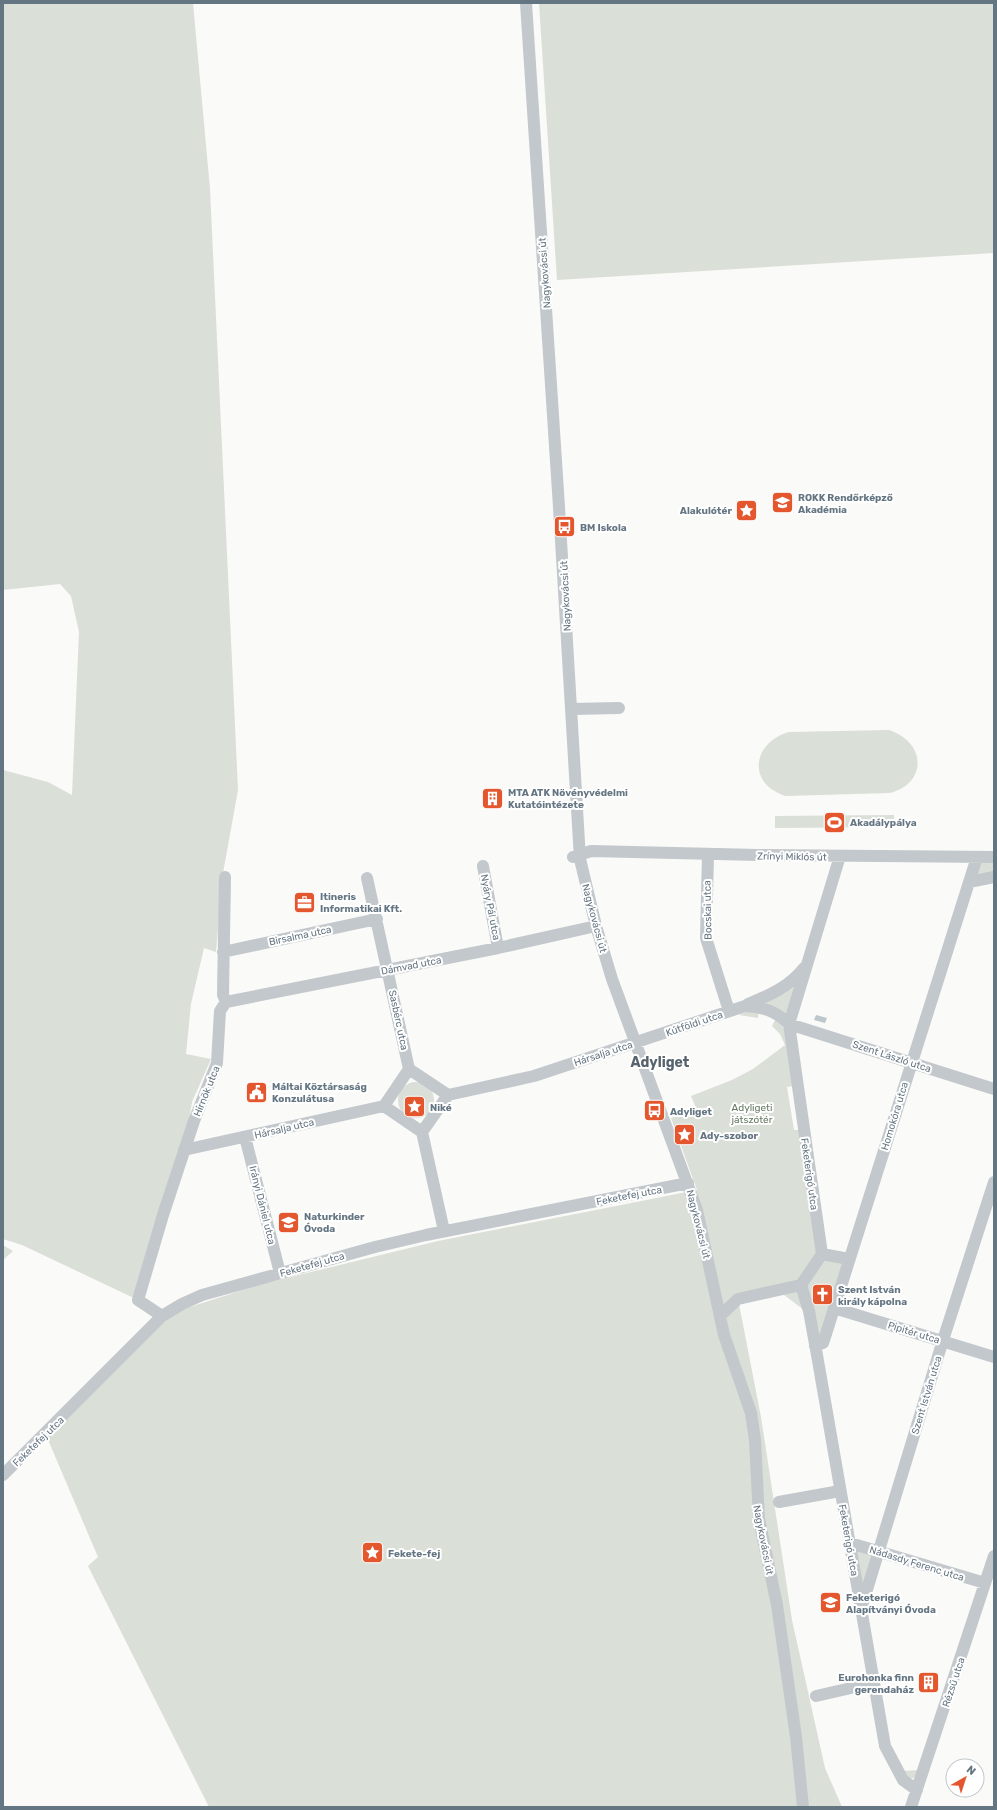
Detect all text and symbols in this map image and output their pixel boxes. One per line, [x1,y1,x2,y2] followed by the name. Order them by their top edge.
[537,237,553,309] street label: Nagykovácsi út
[770,490,796,516] school or university icon: ROKK Rendőrképző Akadémia
[798,492,893,516] place label: ROKK Rendőrképző Akadémia
[734,497,760,523] place icon: Alakulótér
[680,505,732,517] place label: Alakulótér
[551,514,577,540] bus stop icon: BM Iskola
[580,522,627,534] place label: BM Iskola
[558,560,574,632] street label: Nagykovácsi út
[479,785,505,811] building icon: MTA ATK Növényvédelmi Kutatóintézete
[508,787,628,811] place label: MTA ATK Növényvédelmi Kutatóintézete
[822,809,848,835] sports icon: Akadálypálya
[850,817,917,829] place label: Akadálypálya
[757,850,827,864] street label: Zrínyi Miklós út
[478,873,502,941] street label: Nyáry Pál utca
[701,880,715,940] street label: Bocskai utca
[579,883,609,954] street label: Nagykovácsi út
[292,889,318,915] office icon: Itineris Informatikai Kft.
[320,891,402,915] place label: Itineris Informatikai Kft.
[268,923,333,948] street label: Birsalma utca
[380,954,442,978] street label: Dámvad utca
[386,989,410,1051] street label: Sasbérc utca
[664,1009,724,1039] street label: Kútföldi utca
[572,1039,634,1069] street label: Hársalja utca
[851,1039,933,1075] street label: Szent László utca
[631,1054,690,1071] district label: Adyliget
[191,1064,223,1118] street label: Hírnök utca
[243,1079,269,1105] public building icon: Máltai Köztársaság Konzulátusa
[272,1081,367,1105] place label: Máltai Köztársaság Konzulátusa
[879,1081,911,1152] street label: Homokóra utca
[401,1094,427,1120] place icon: Niké
[642,1098,668,1124] bus stop icon: Adyliget
[430,1102,452,1114] place label: Niké
[730,1102,773,1126] park label: Adyligeti játszótér
[670,1106,712,1118] place label: Adyliget
[253,1116,315,1142] street label: Hársalja utca
[671,1122,697,1148] place icon: Ady-szobor
[700,1130,758,1142] place label: Ady-szobor
[798,1137,820,1211] street label: Feketerigó utca
[246,1165,278,1246] street label: Irányi Dániel utca
[595,1184,663,1208] street label: Feketefej utca
[684,1188,712,1260] street label: Nagykovácsi út
[275,1209,301,1235] school or university icon: Naturkinder Óvoda
[304,1211,365,1235] place label: Naturkinder Óvoda
[279,1250,346,1280] street label: Feketefej utca
[809,1282,835,1308] church icon: Szent István király kápolna
[838,1284,907,1308] place label: Szent István király kápolna
[886,1319,941,1347] street label: Pipitér utca
[909,1355,945,1436] street label: Szent István utca
[11,1414,67,1469] street label: Feketefej utca
[836,1503,860,1577] street label: Feketerigó utca
[750,1504,776,1576] street label: Nagykovácsi út
[359,1540,385,1566] place icon: Fekete-fej
[868,1544,965,1584] street label: Nádasdy Ferenc utca
[388,1548,440,1560] place label: Fekete-fej
[818,1590,844,1616] school or university icon: Feketerigó Alapítványi Óvoda
[846,1592,936,1616] place label: Feketerigó Alapítványi Óvoda
[940,1656,968,1709] street label: Rézsű utca
[916,1670,942,1696] building icon: Eurohonka finn gerendaház
[838,1672,914,1696] place label: Eurohonka finn gerendaház
[945,1758,985,1798] north arrow
[964,1763,978,1778] text: N

